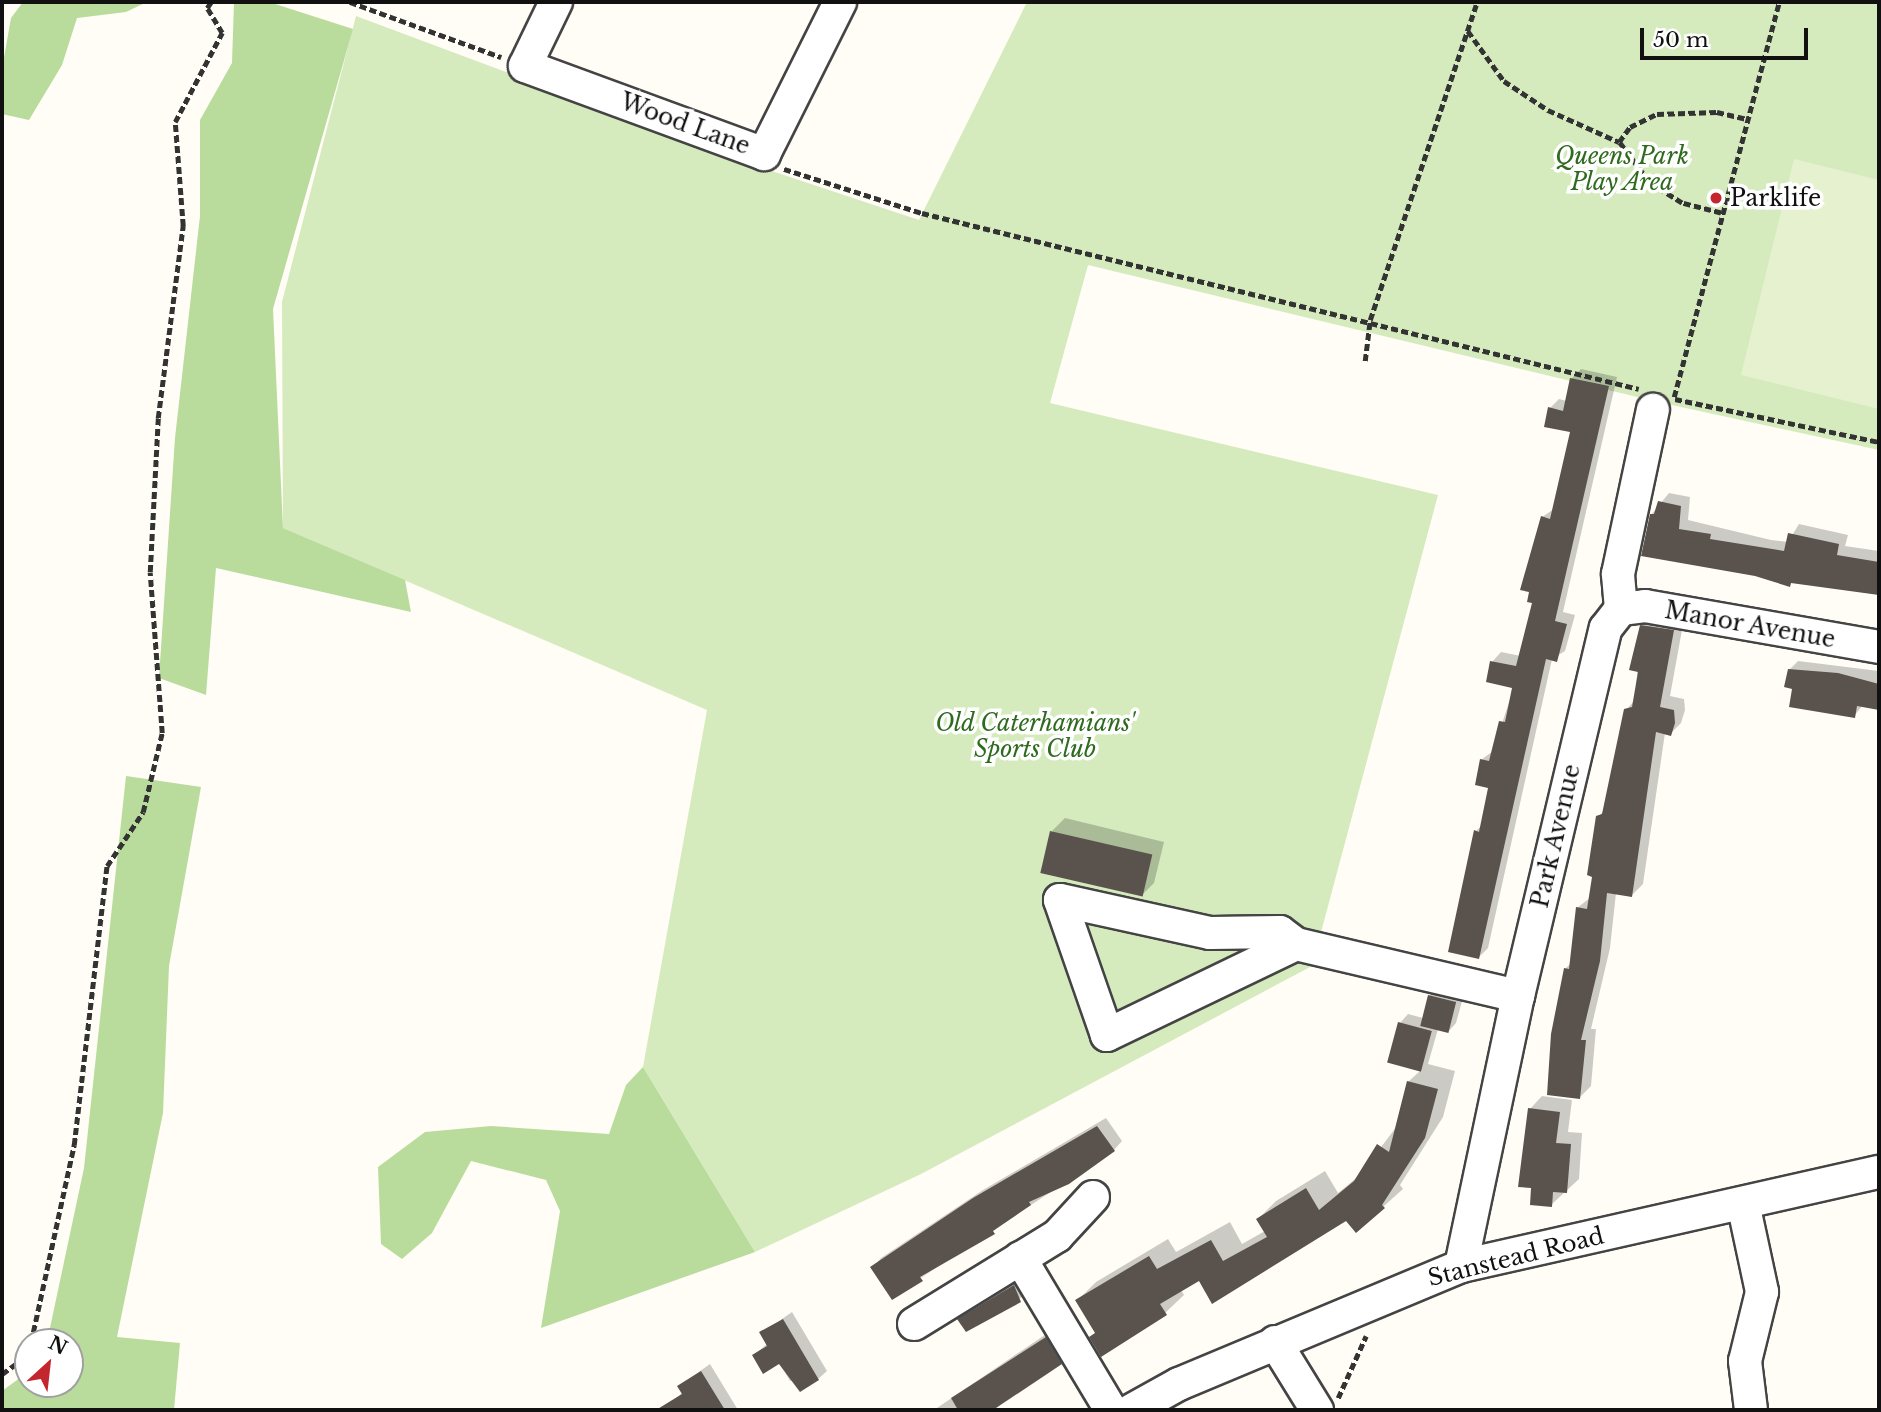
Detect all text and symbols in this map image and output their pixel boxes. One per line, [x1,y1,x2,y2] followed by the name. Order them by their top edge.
[1643,14,1811,58] scale bar
[1653,27,1708,53] text: 50 m
[616,88,754,160] street label: Wood Lane
[1555,142,1689,196] park label: Queens Park Play Area
[1730,184,1821,212] place label: Parklife
[1708,190,1724,206] marker: Parklife
[1662,596,1838,654] street label: Manor Avenue
[935,709,1135,763] park label: Old Caterhamians' Sports Club
[1526,761,1586,911] street label: Park Avenue
[1425,1222,1607,1292] street label: Stanstead Road
[14,1328,84,1398] north arrow
[45,1331,71,1360] text: N

